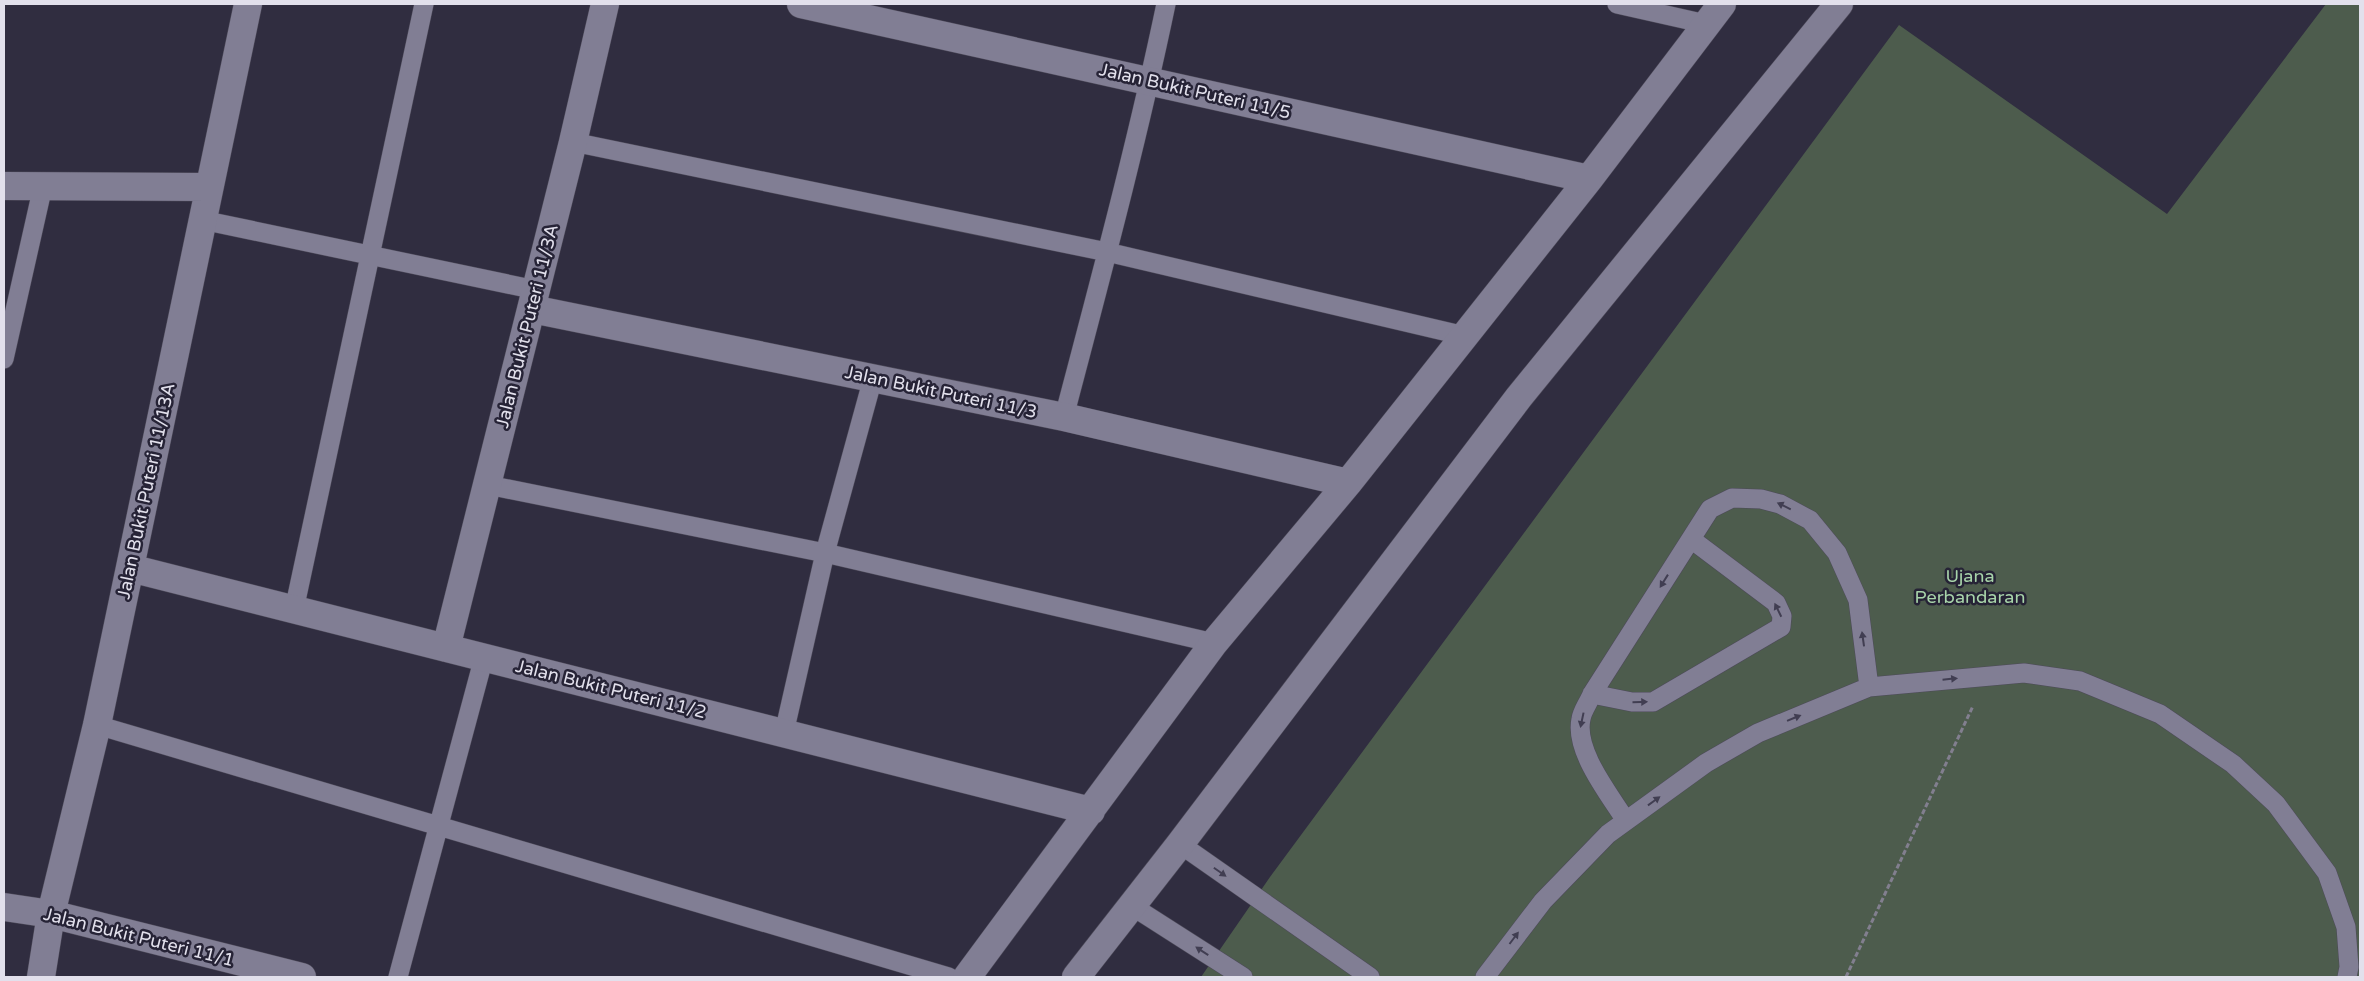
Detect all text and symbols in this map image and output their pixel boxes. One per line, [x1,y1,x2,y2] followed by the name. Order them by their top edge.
[1097,58,1293,124] street label: Jalan Bukit Puteri 11/5
[491,222,563,430] street label: Jalan Bukit Puteri 11/3A
[843,361,1039,423] street label: Jalan Bukit Puteri 11/3
[112,381,180,601] street label: Jalan Bukit Puteri 11/13A
[1777,502,1791,510] one-way arrow
[1915,565,2025,608] park label: Ujana Perbandaran
[1660,574,1669,587] one-way arrow
[1774,602,1783,617] one-way arrow
[1859,631,1867,647] one-way arrow
[513,655,709,723] street label: Jalan Bukit Puteri 11/2
[1942,675,1958,683] one-way arrow
[1632,698,1648,706] one-way arrow
[1578,712,1586,727] one-way arrow
[1786,714,1801,722] one-way arrow
[1647,795,1660,806] one-way arrow
[1214,867,1227,877] one-way arrow
[41,903,237,971] street label: Jalan Bukit Puteri 11/1
[1509,932,1520,945] one-way arrow
[1195,946,1209,956] one-way arrow

